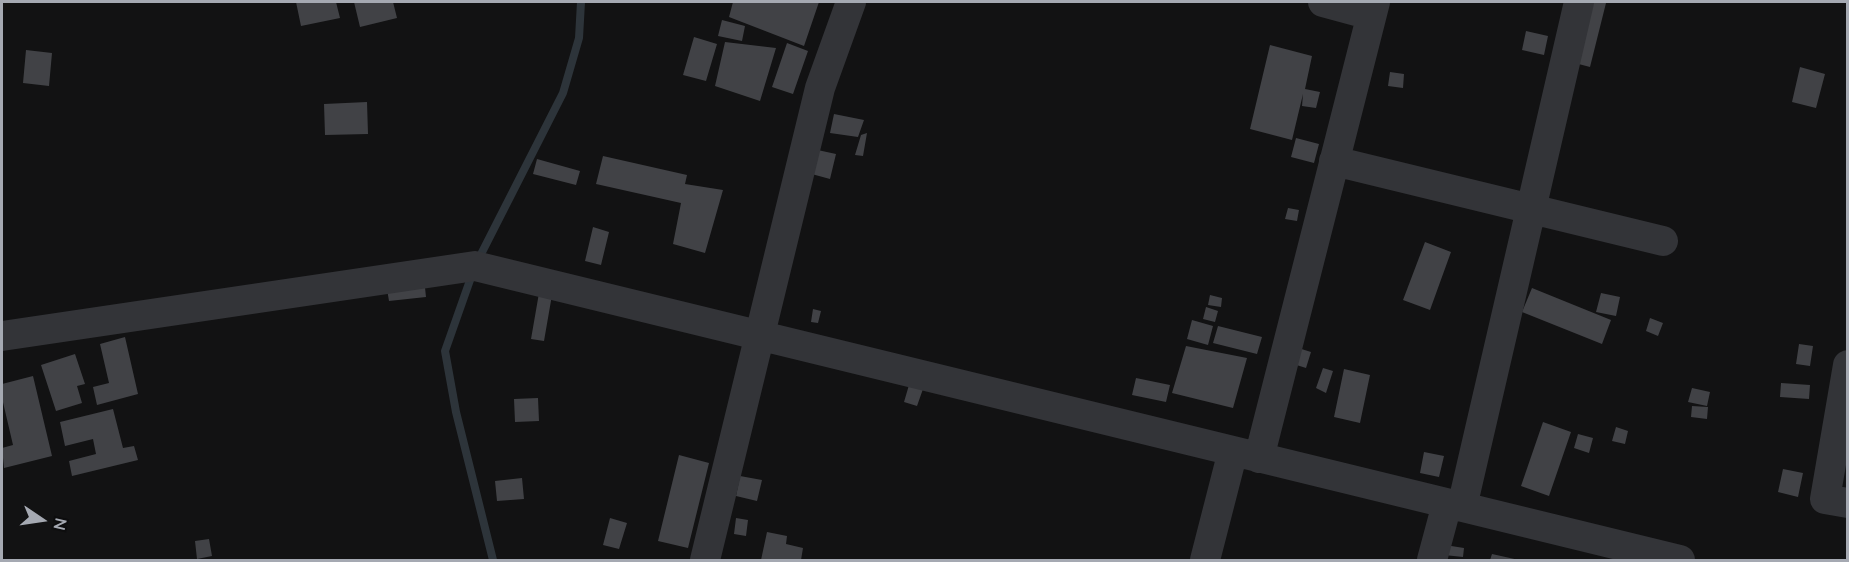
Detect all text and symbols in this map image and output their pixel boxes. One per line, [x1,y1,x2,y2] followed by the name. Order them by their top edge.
[12,490,72,550] north arrow
[47,516,72,532] text: N

